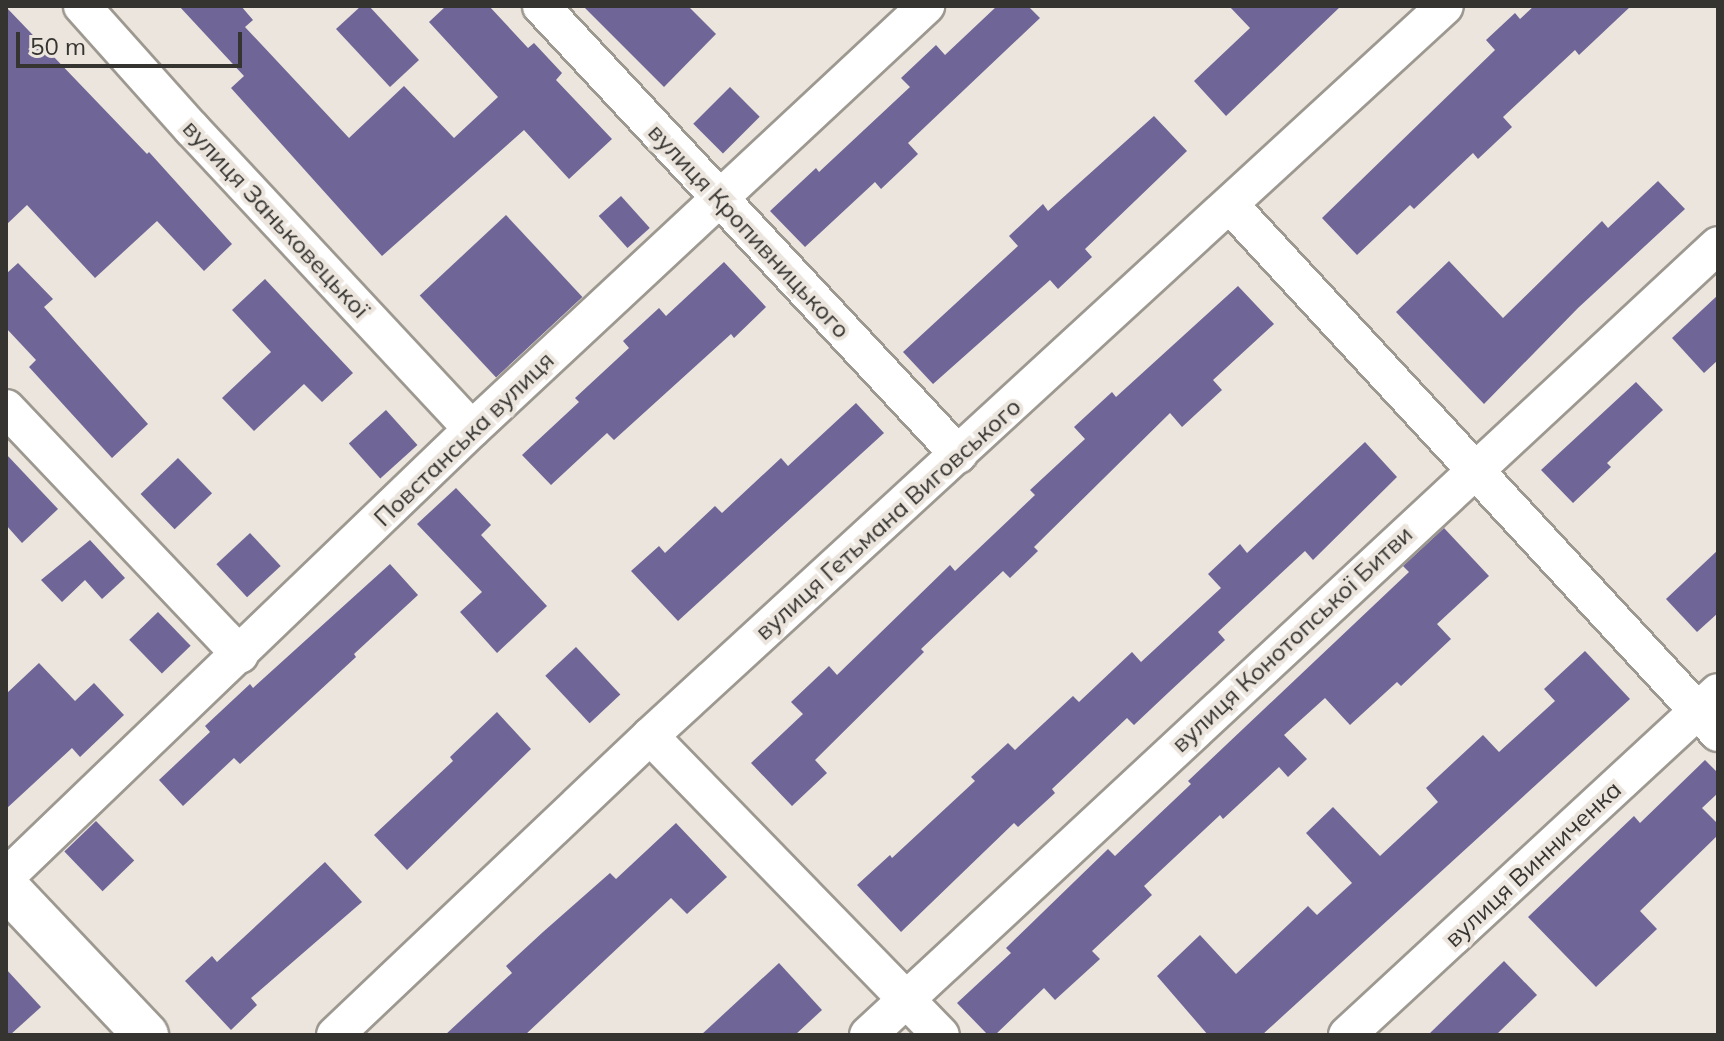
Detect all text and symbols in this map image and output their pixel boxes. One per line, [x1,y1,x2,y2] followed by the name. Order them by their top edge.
[20,16,246,66] scale bar
[30,31,86,61] text: 50 m
[177,114,375,324] street label: вулиця Заньковецької
[642,118,856,344] street label: вулиця Кропивницького
[368,346,560,532] street label: Повстанська вулиця
[749,392,1027,646] street label: вулиця Гетьмана Виговського
[1166,520,1418,758] street label: вулиця Конотопської Битви
[1439,775,1627,953] street label: вулиця Винниченка

